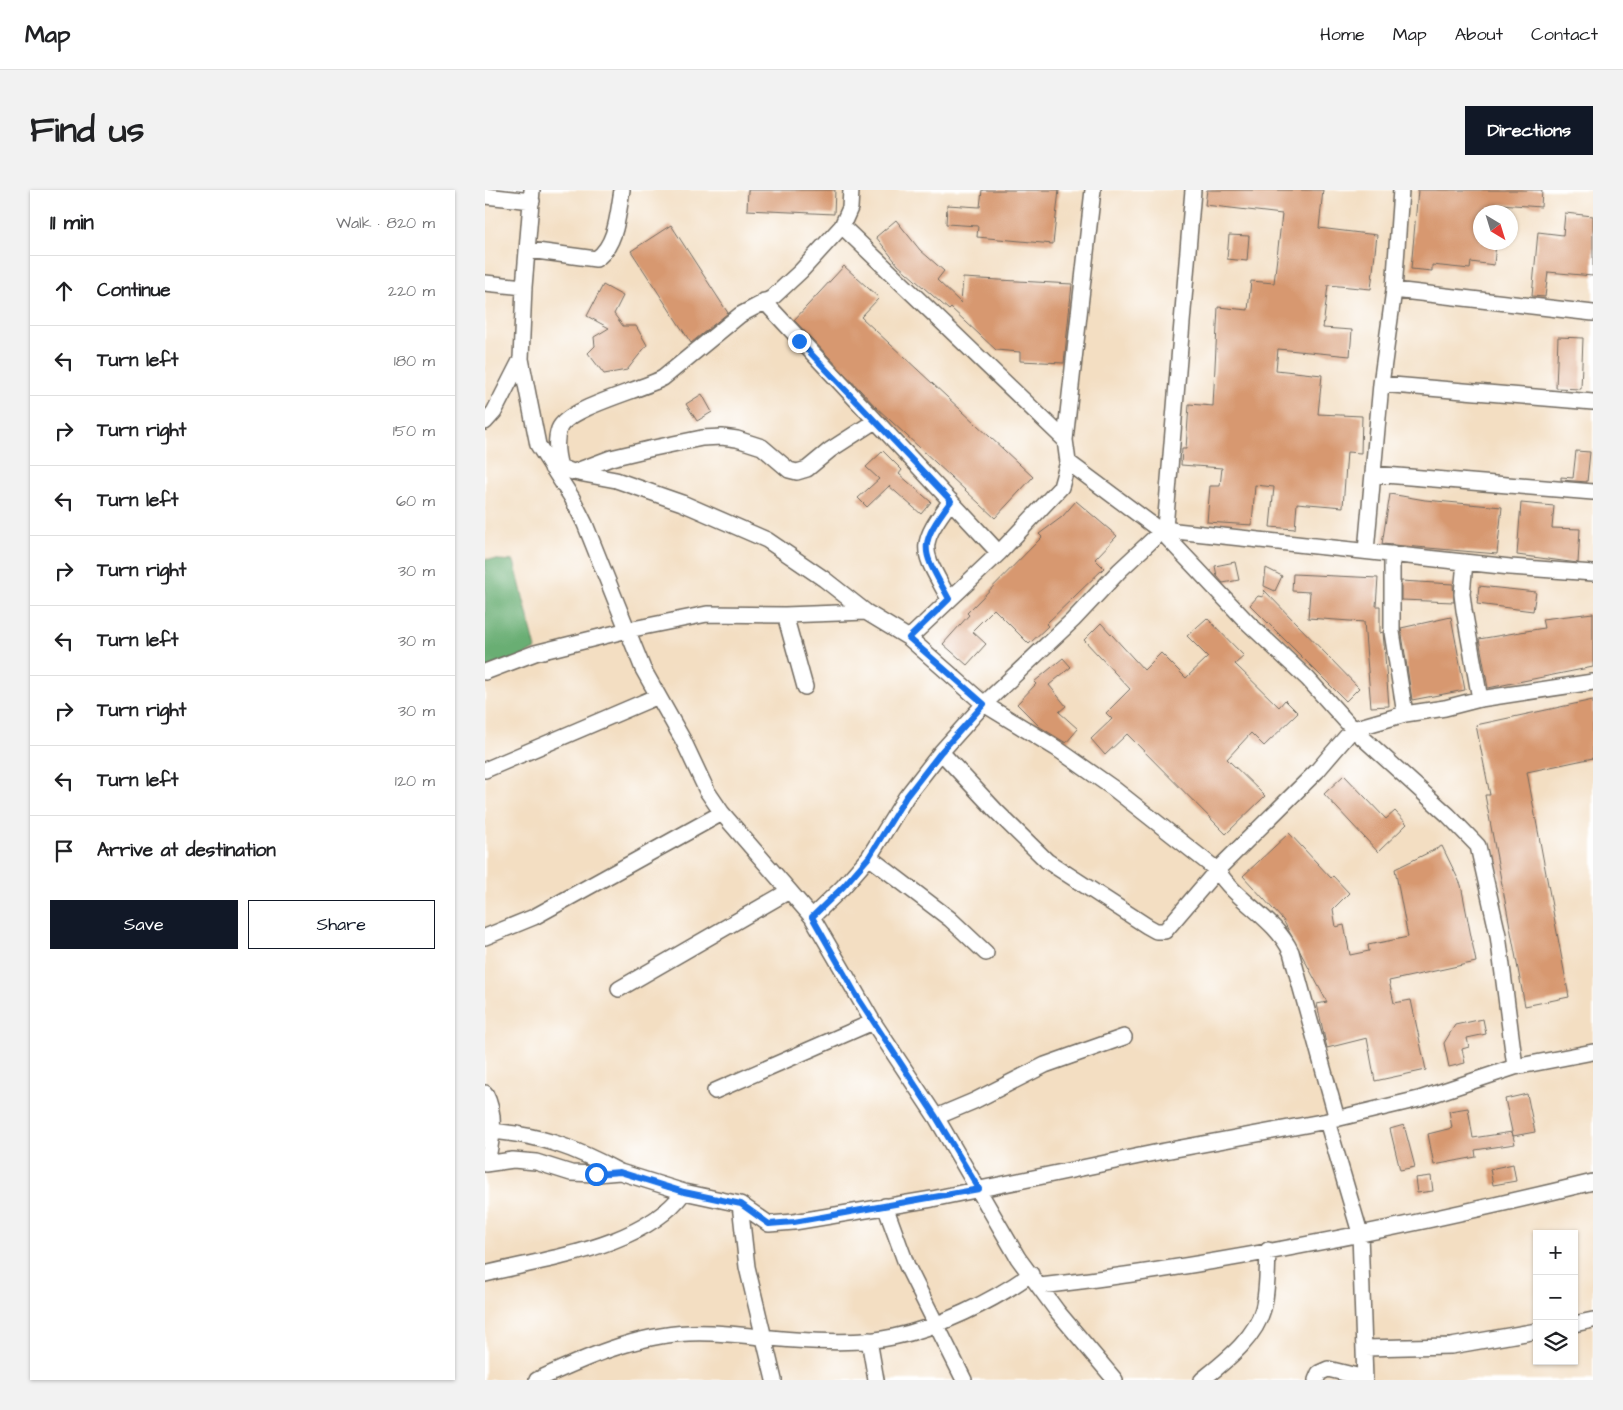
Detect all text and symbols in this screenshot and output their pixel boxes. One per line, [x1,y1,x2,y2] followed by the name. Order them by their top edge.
[25,18,70,52] text: Map
[1320,22,1365,47] text: Home
[1393,22,1427,47] text: Map
[1455,22,1503,47] text: About
[1531,22,1598,47] text: Contact
[30,106,144,155] text: Find us
[1465,106,1593,155] button: Directions
[1473,205,1518,250] north arrow
[50,208,94,237] text: 11 min
[336,212,435,234] text: Walk · 820 m
[50,277,78,305] icon: ahead
[97,277,171,304] text: Continue
[388,280,435,302] text: 220 m
[788,330,811,353] route end
[50,347,78,375] icon: left
[97,347,178,374] text: Turn left
[394,350,435,372] text: 180 m
[50,417,78,445] icon: right
[97,417,186,444] text: Turn right
[393,420,435,442] text: 150 m
[50,487,78,515] icon: left
[97,487,178,514] text: Turn left
[396,490,435,512] text: 60 m
[50,557,78,585] icon: right
[97,557,186,584] text: Turn right
[398,560,435,582] text: 30 m
[50,627,78,655] icon: left
[97,627,178,654] text: Turn left
[398,630,435,652] text: 30 m
[50,697,78,725] icon: right
[97,697,186,724] text: Turn right
[398,700,435,722] text: 30 m
[50,767,78,795] icon: left
[97,767,178,794] text: Turn left
[395,770,435,792] text: 120 m
[50,837,78,865] icon: arrive
[97,837,276,864] text: Arrive at destination
[50,900,238,949] button: Save
[248,900,435,949] button: Share
[585,1163,608,1186] route start
[1533,1230,1578,1365] map controls
[1533,1230,1578,1275] button: +
[1533,1275,1578,1320] button: −
[1533,1320,1578,1365] button: layers

